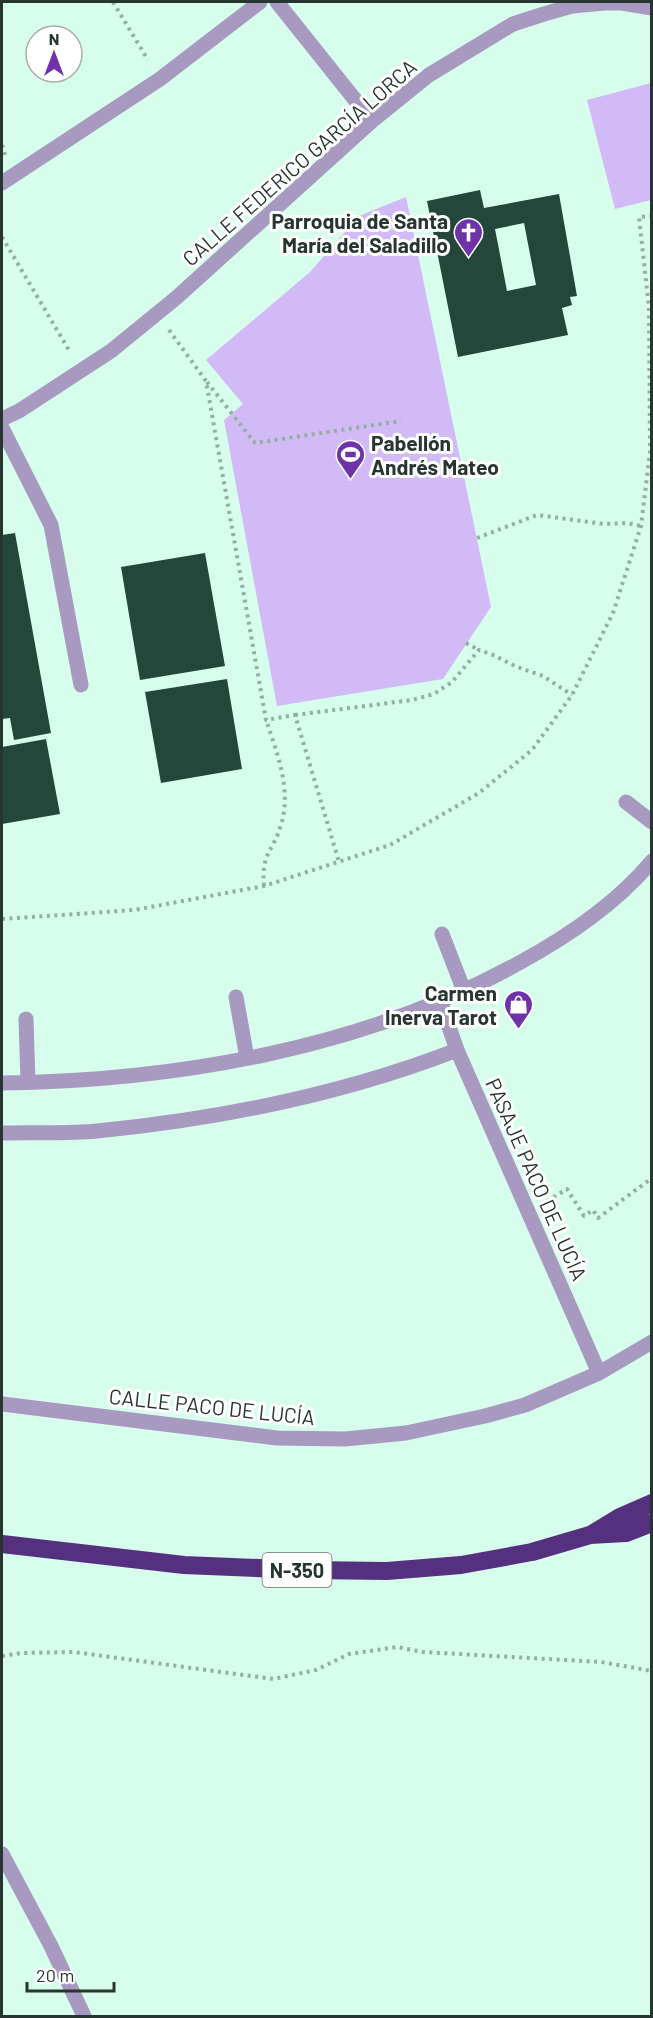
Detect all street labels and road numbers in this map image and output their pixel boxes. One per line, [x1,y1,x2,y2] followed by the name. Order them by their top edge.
[177,53,421,270] street label: CALLE FEDERICO GARCÍA LORCA
[481,1074,593,1284] street label: PASAJE PACO DE LUCÍA
[108,1383,316,1429] street label: CALLE PACO DE LUCÍA
[262,1553,332,1587] road number: N-350

